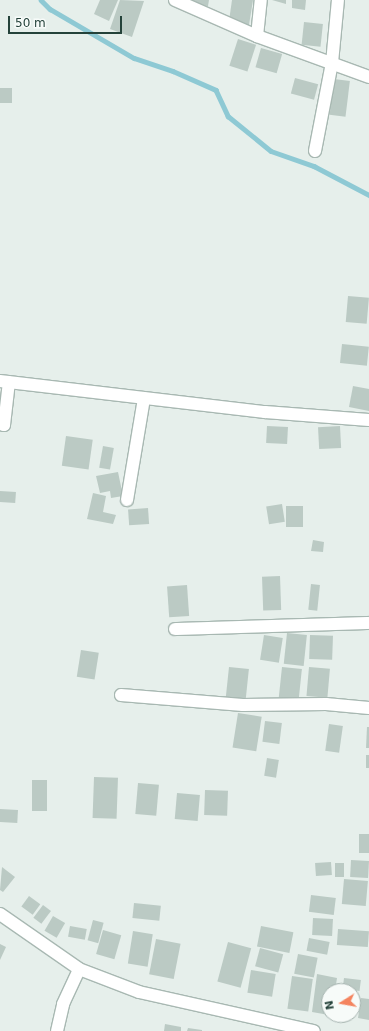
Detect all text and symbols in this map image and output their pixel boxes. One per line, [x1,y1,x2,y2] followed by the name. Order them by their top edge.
[10,8,124,34] scale bar
[15,16,46,30] text: 50 m
[321,983,361,1023] north arrow
[322,999,337,1011] text: N

